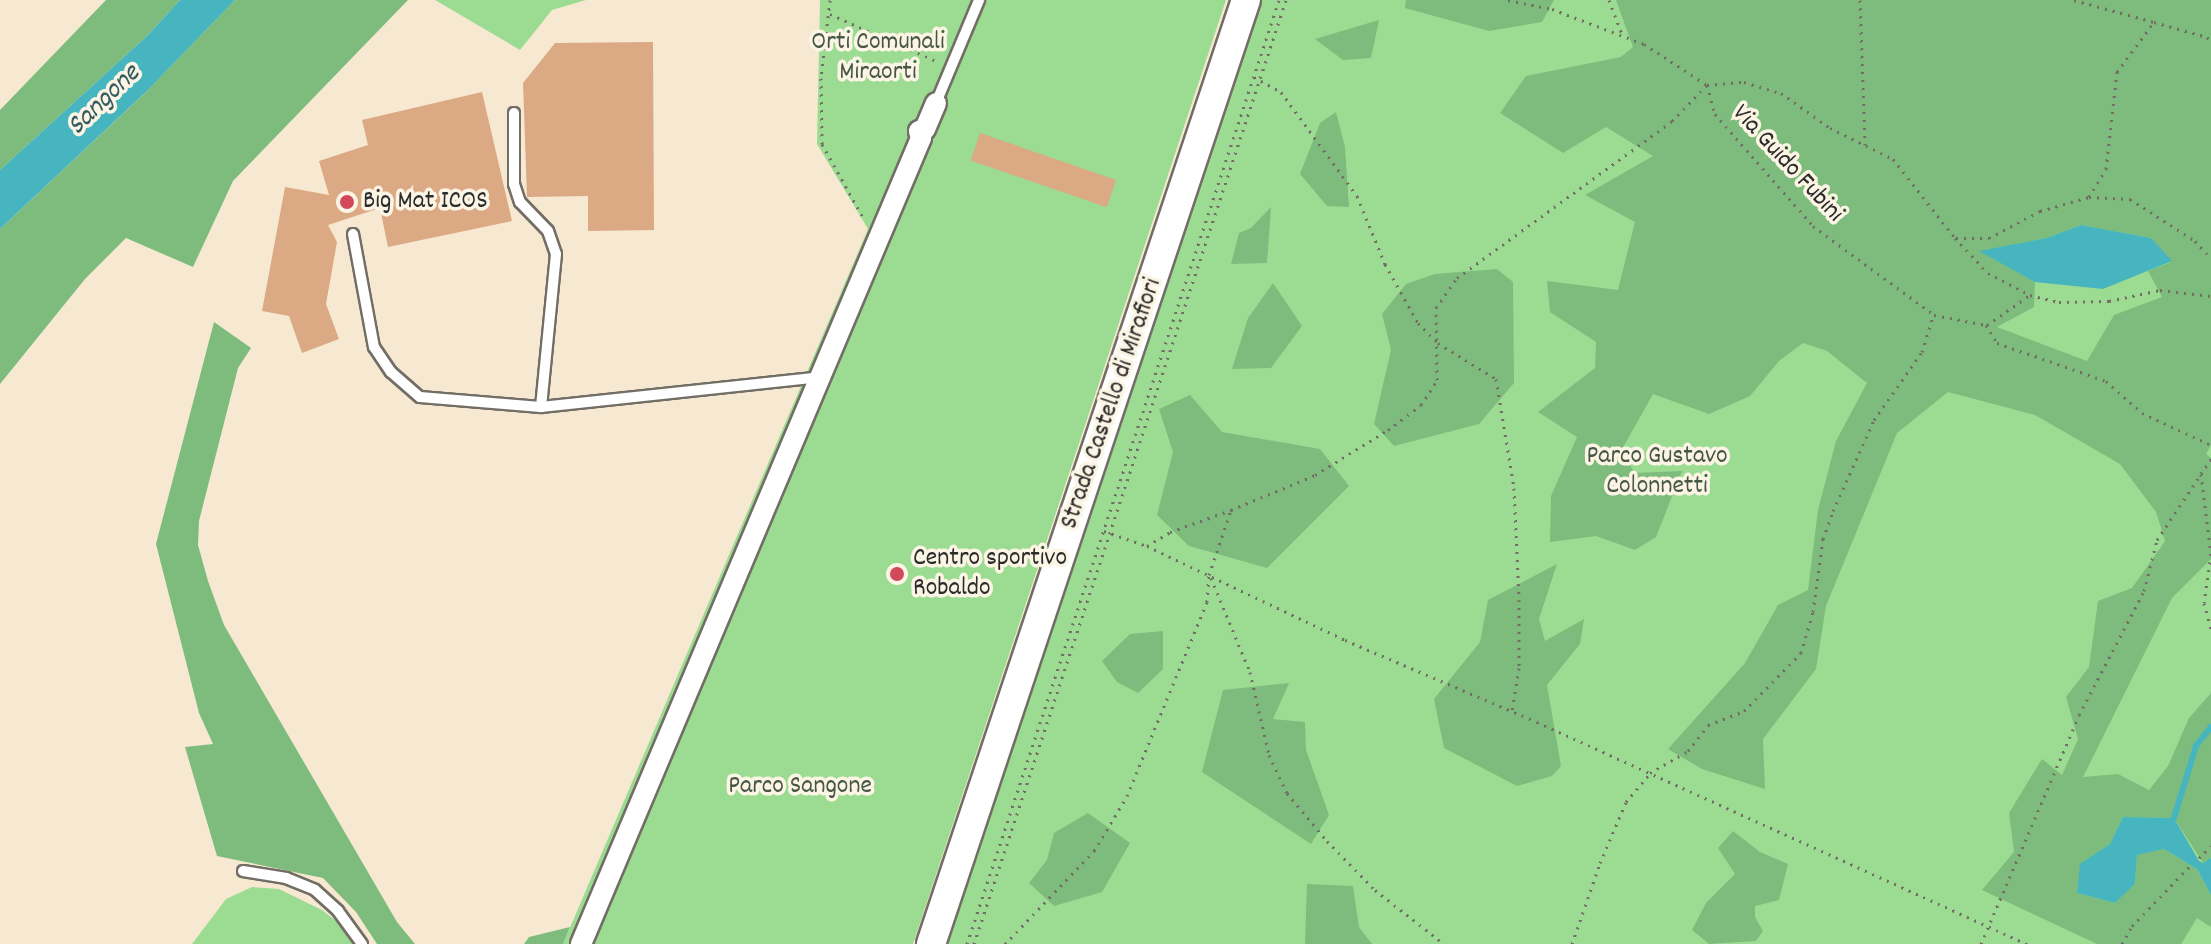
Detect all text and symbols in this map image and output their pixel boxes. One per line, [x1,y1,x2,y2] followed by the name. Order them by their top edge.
[811,27,945,88] park label: Orti Comunali Miraorti
[62,58,148,144] water label: Sangone
[1725,99,1849,229] street label: Via Guido Fubini
[363,186,488,218] place label: Big Mat ICOS
[338,193,356,211] marker: Big Mat ICOS
[1054,275,1170,533] street label: Strada Castello di Mirafiori
[1586,441,1728,502] park label: Parco Gustavo Colonnetti
[913,543,1067,604] place label: Centro sportivo Robaldo
[888,565,906,583] marker: Centro sportivo Robaldo
[728,771,872,803] park label: Parco Sangone

